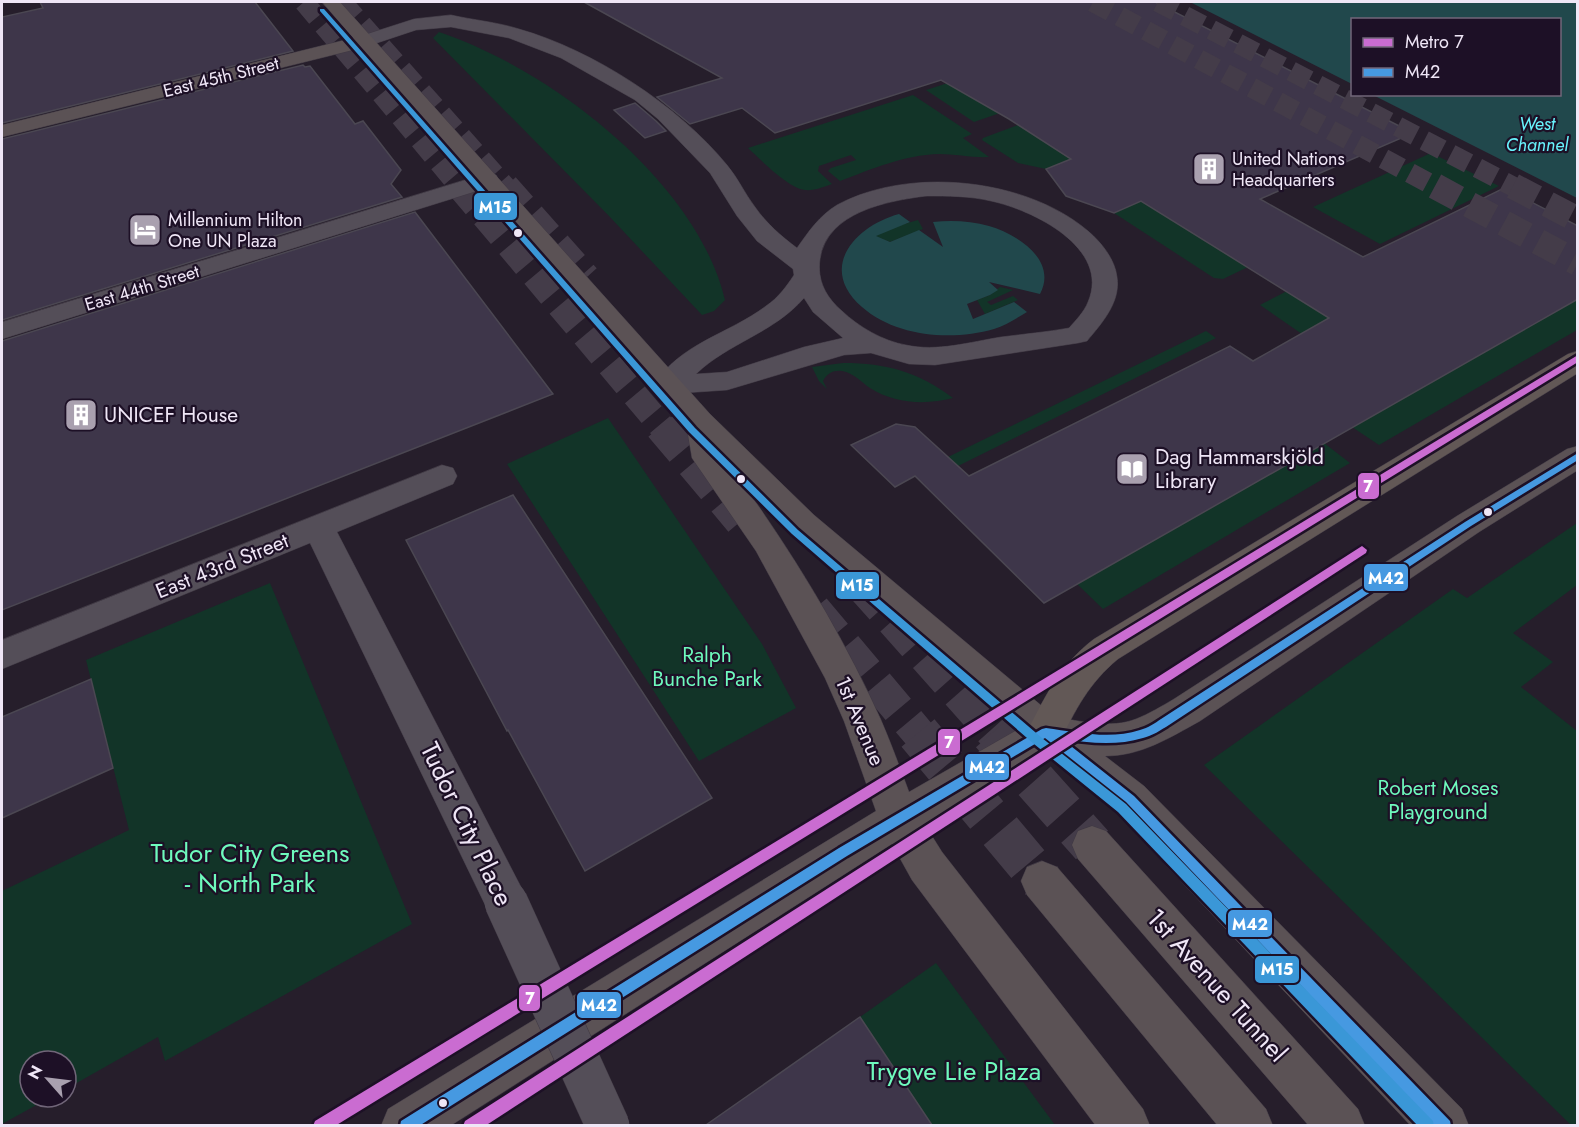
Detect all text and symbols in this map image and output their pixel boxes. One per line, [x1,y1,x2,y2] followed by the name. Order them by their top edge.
[1351,18,1561,96] legend
[1405,29,1464,55] text: Metro 7
[160,50,282,104] street label: East 45th Street
[1405,59,1440,85] text: M42
[1506,111,1569,158] water label: West Channel
[1232,146,1345,193] place label: United Nations Headquarters
[1191,151,1227,187] building icon: United Nations Headquarters
[473,192,518,221] line badge: M15
[479,196,511,219] text: M15
[168,207,303,254] place label: Millennium Hilton One UN Plaza
[127,212,163,248] hotel icon: Millennium Hilton One UN Plaza
[512,227,524,239] unlabelled marker
[81,258,203,318] street label: East 44th Street
[63,397,99,433] building icon: UNICEF House
[104,400,238,430] place label: UNICEF House
[1155,442,1324,496] place label: Dag Hammarskjöld Library
[1114,451,1150,487] library icon: Dag Hammarskjöld Library
[1357,472,1380,500] line badge: 7
[735,473,747,485] unlabelled marker
[1363,475,1373,498] text: 7
[1482,506,1494,518] unlabelled marker
[151,526,293,606] street label: East 43rd Street
[1363,563,1409,592] line badge: M42
[1368,567,1404,590] text: M42
[835,571,880,600] line badge: M15
[841,574,873,597] text: M15
[652,640,762,694] park label: Ralph Bunche Park
[828,672,892,771] street label: 1st Avenue
[937,728,961,756] line badge: 7
[944,731,954,754] text: 7
[411,736,523,912] street label: Tudor City Place
[964,753,1010,781] line badge: M42
[969,756,1005,779] text: M42
[1378,773,1498,827] park label: Robert Moses Playground
[150,834,350,902] park label: Tudor City Greens - North Park
[1138,900,1296,1070] street label: 1st Avenue Tunnel
[1227,909,1273,938] line badge: M42
[1232,913,1268,936] text: M42
[1254,955,1300,984] line badge: M15
[1261,958,1293,981] text: M15
[518,984,541,1012] line badge: 7
[525,987,535,1010] text: 7
[576,991,622,1019] line badge: M42
[581,994,617,1017] text: M42
[18,1049,78,1109] north arrow
[867,1052,1041,1090] park label: Trygve Lie Plaza
[22,1061,48,1083] text: N
[437,1097,449,1109] unlabelled marker

